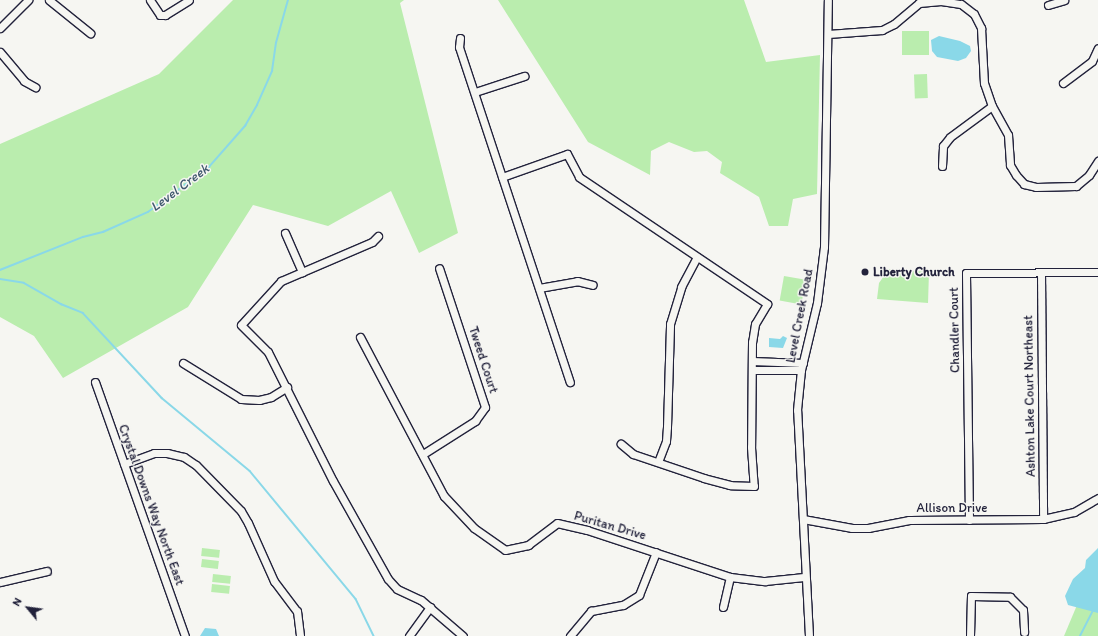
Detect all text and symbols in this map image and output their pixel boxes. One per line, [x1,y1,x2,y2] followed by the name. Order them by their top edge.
[147,161,213,215] water label: Level Creek
[873,264,955,280] place label: Liberty Church
[860,267,870,277] marker: Liberty Church
[783,268,817,364] street label: Level Creek Road
[946,287,964,373] street label: Chandler Court
[1021,315,1039,477] street label: Ashton Lake Court Northeast
[465,325,501,395] street label: Tweed Court
[115,423,187,587] street label: Crystal Downs Way North East
[916,500,988,516] street label: Allison Drive
[572,508,648,544] street label: Puritan Drive
[8,588,48,628] north arrow
[10,596,25,608] text: N

